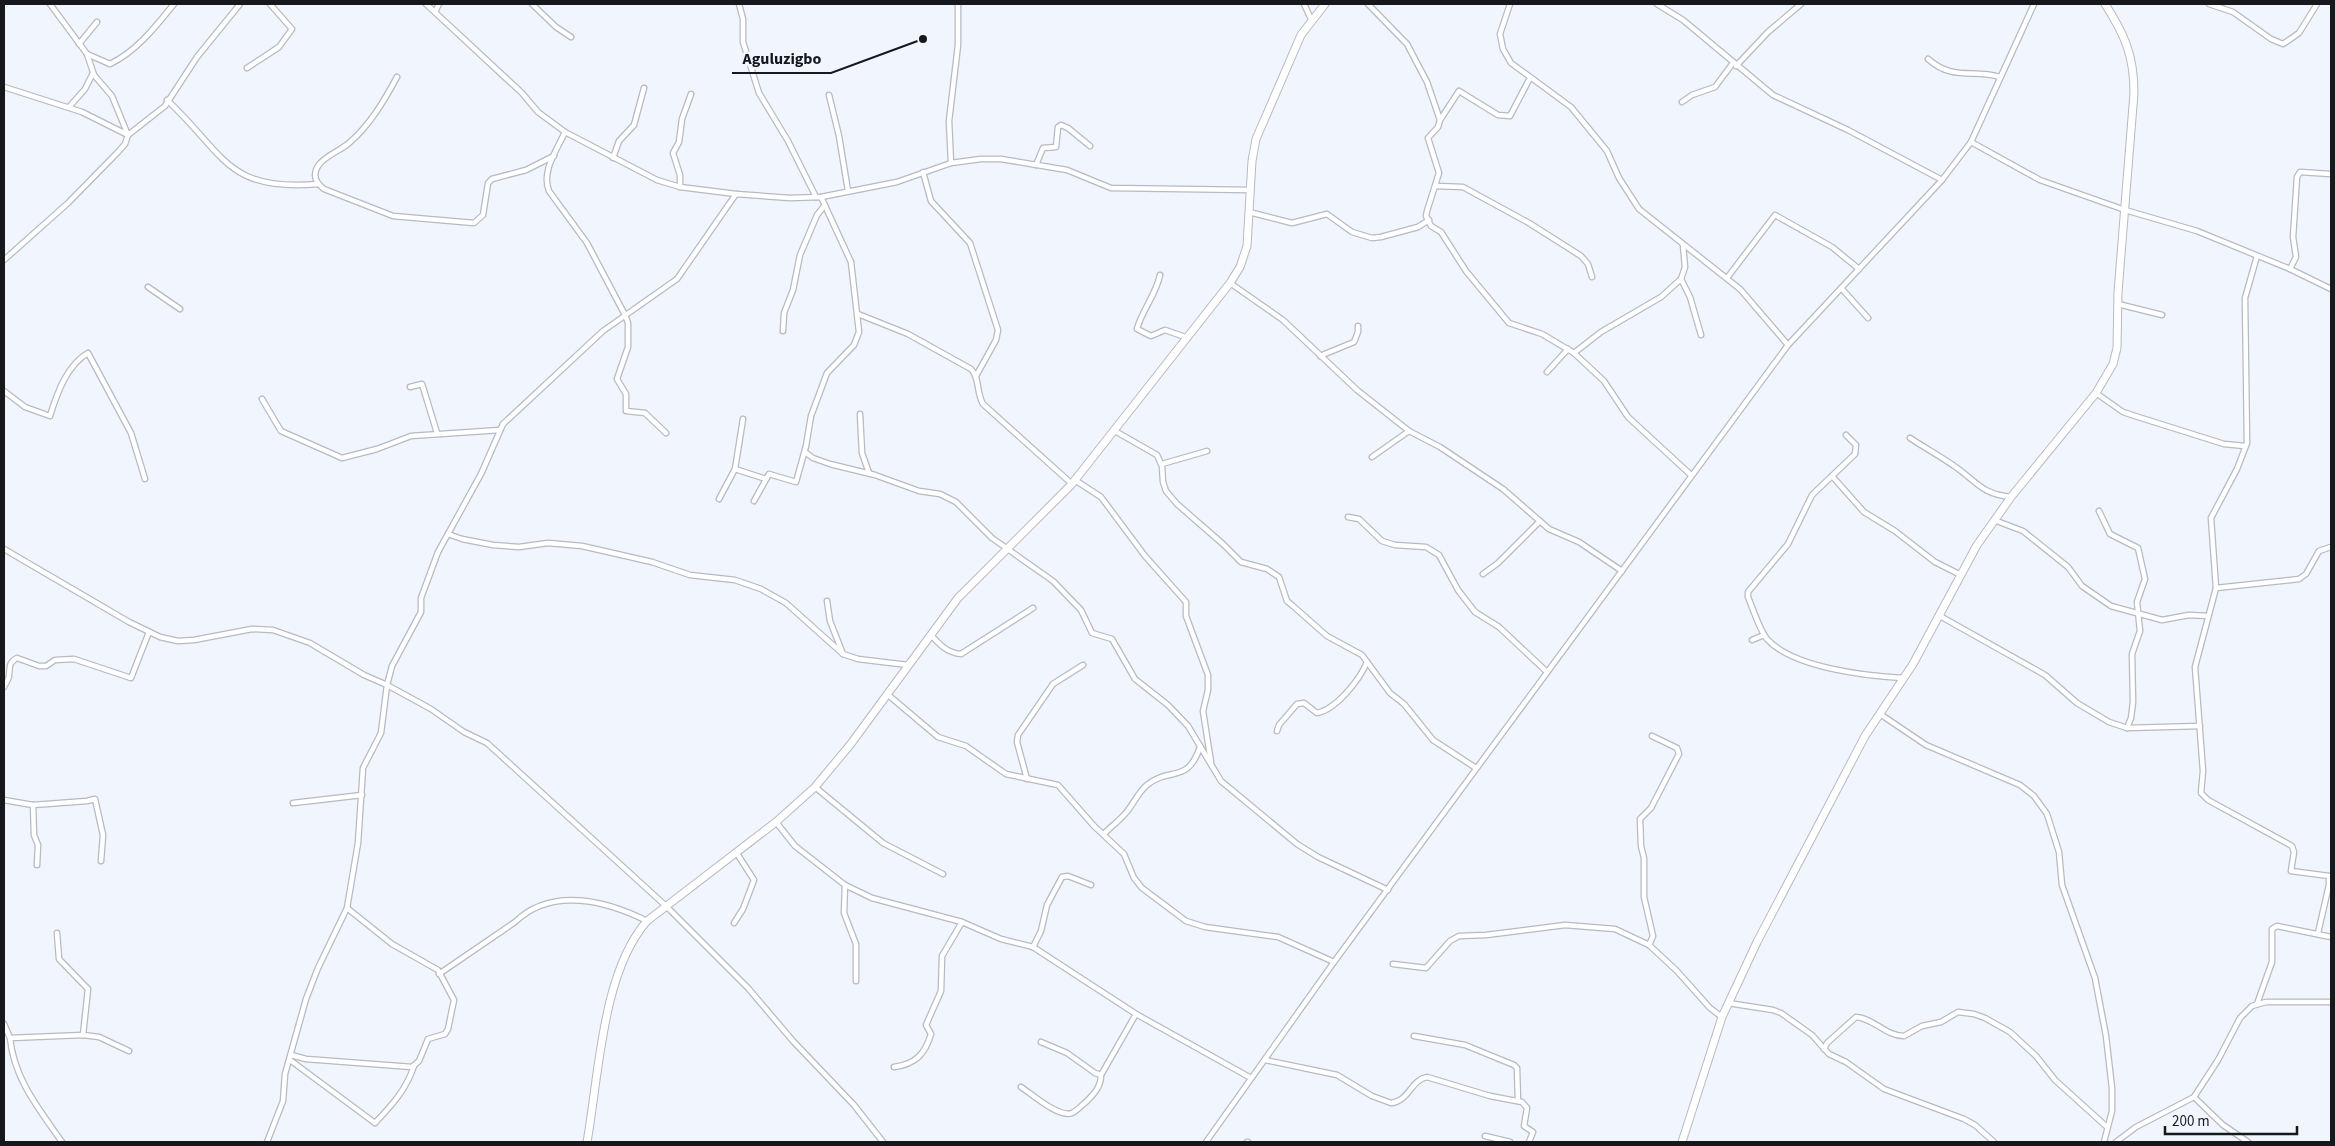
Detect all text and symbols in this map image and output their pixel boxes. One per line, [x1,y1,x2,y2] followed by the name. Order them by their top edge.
[732,42,831,73] callout: Aguluzigbo
[742,48,822,70] text: Aguluzigbo
[2165,1104,2298,1136] scale bar
[2172,1111,2210,1132] text: 200 m

